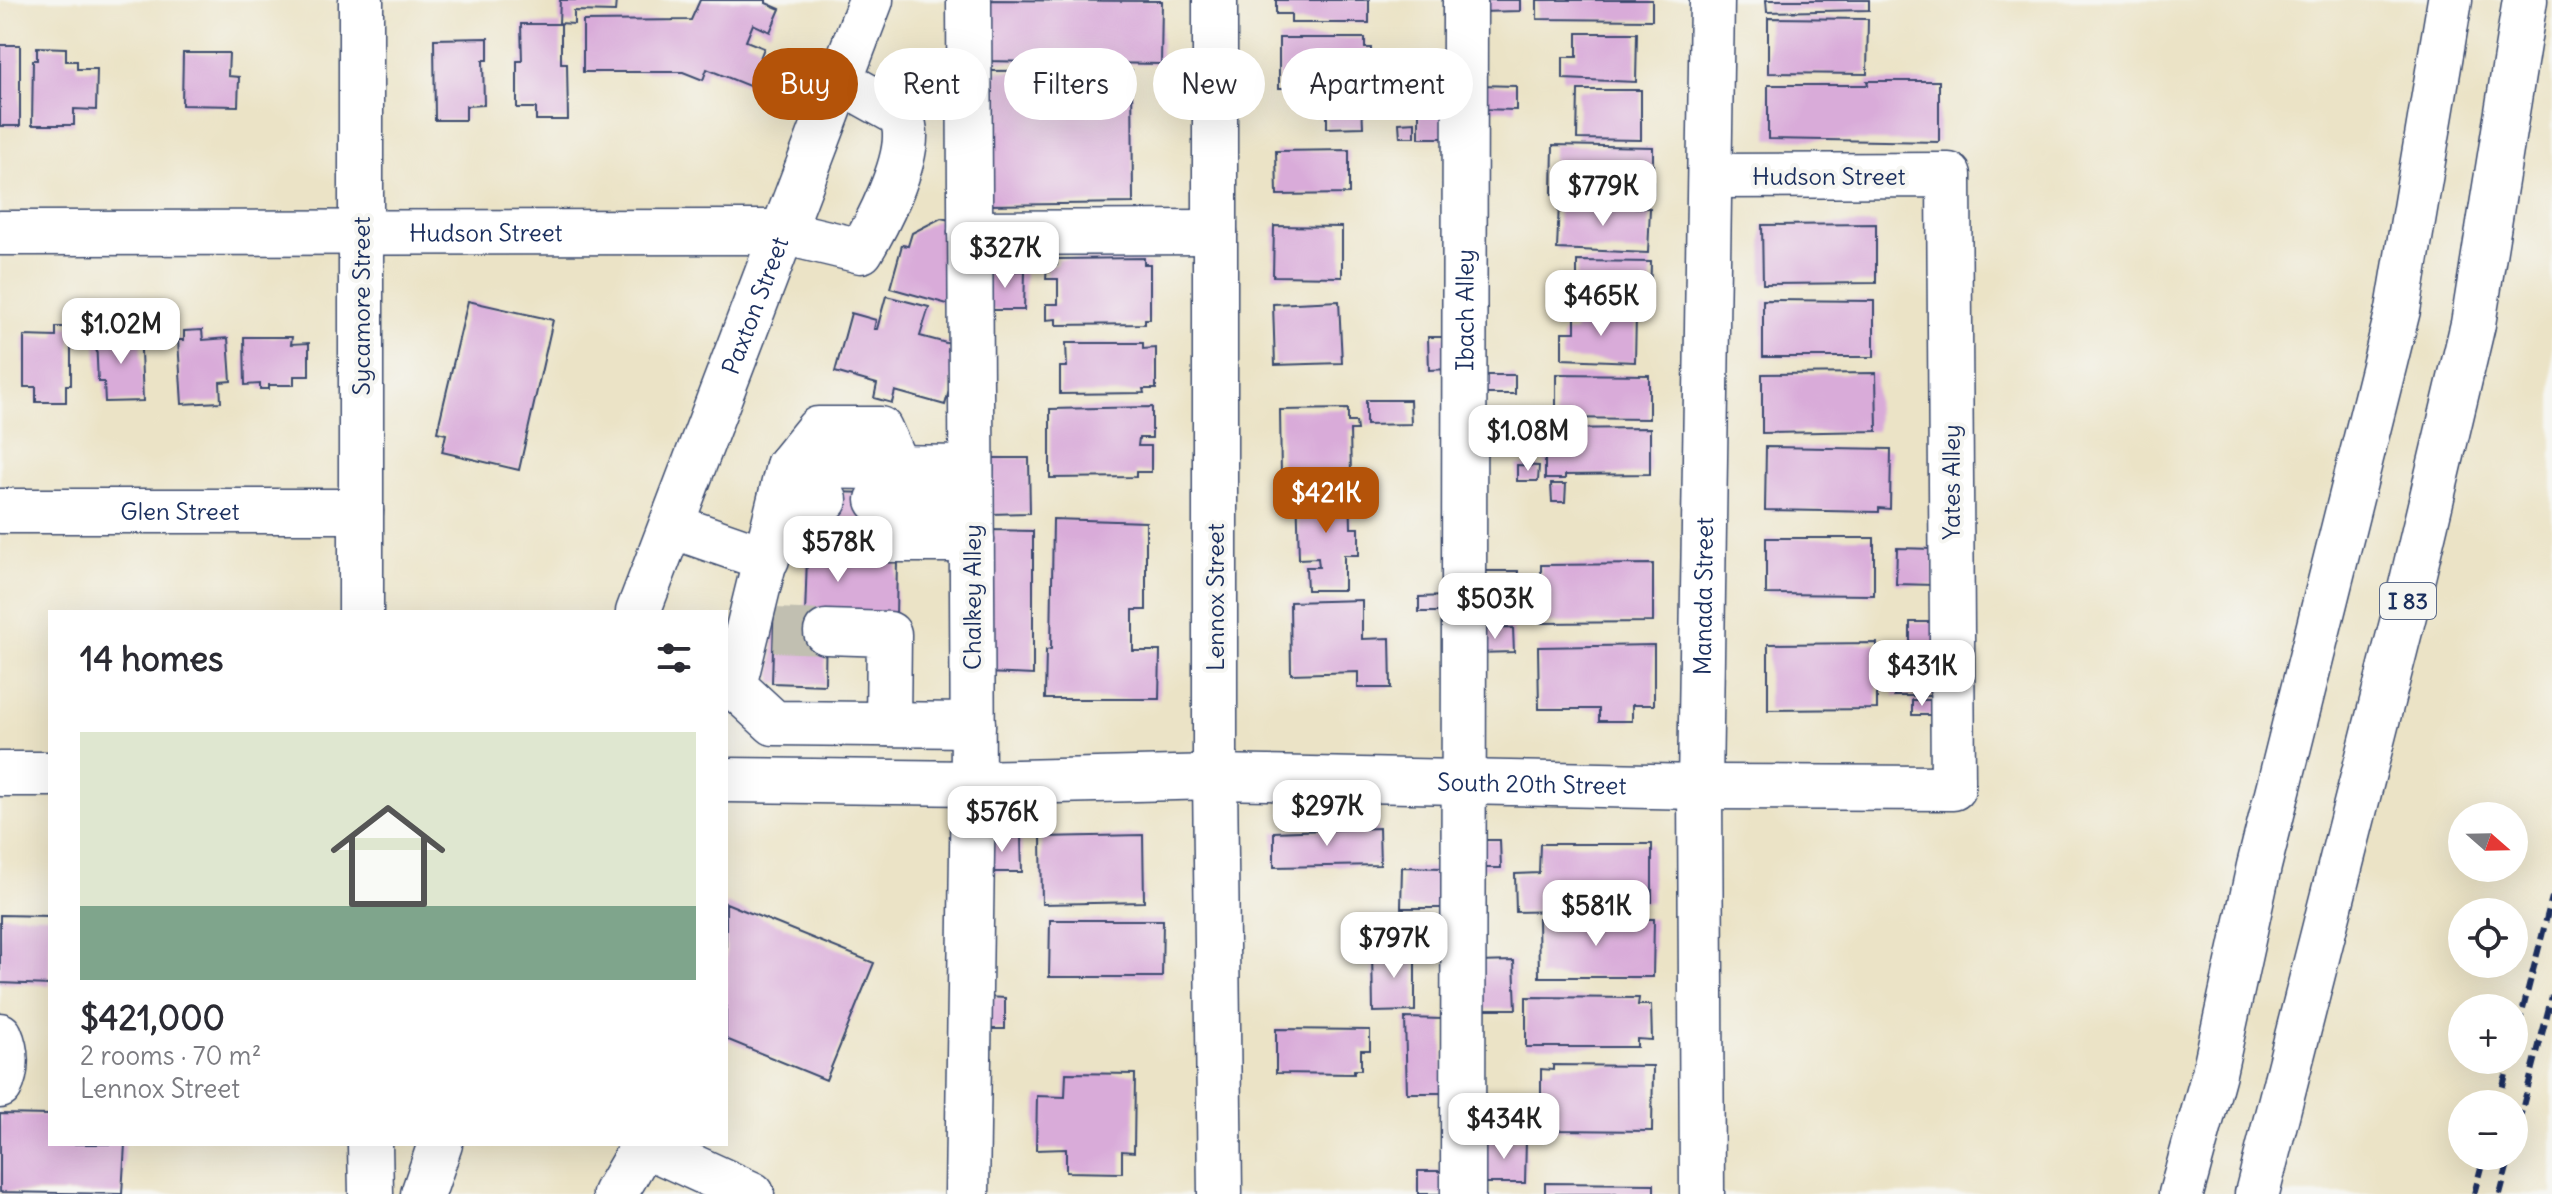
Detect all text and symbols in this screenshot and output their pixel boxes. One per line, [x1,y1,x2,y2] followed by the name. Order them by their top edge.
[752,48,858,120] chip: Buy
[874,48,988,120] chip: Rent
[1004,48,1137,120] chip: Filters
[1153,48,1265,120] chip: New
[1281,48,1473,120] chip: Apartment
[1547,160,1659,228] pin: $779K
[1752,161,1906,191] street label: Hudson Street
[1568,169,1638,202] text: $779K
[346,216,376,396] street label: Sycamore Street
[409,217,563,247] street label: Hudson Street
[949,222,1061,290] pin: $327K
[969,231,1041,264] text: $327K
[715,233,794,378] street label: Paxton Street
[1449,249,1480,371] street label: Ibach Alley
[1545,270,1657,338] pin: $465K
[1563,279,1639,312] text: $465K
[56,298,186,366] pin: $1.02M
[80,307,162,340] text: $1.02M
[1463,405,1593,473] pin: $1.08M
[1487,414,1569,447] text: $1.08M
[1936,424,1966,540] street label: Yates Alley
[1270,467,1382,535] pin: $421K
[1291,476,1361,509] text: $421K
[120,496,240,526] street label: Glen Street
[782,516,894,584] pin: $578K
[1687,517,1719,675] street label: Manada Street
[1200,523,1230,671] street label: Lennox Street
[957,524,987,670] street label: Chalkey Alley
[801,525,875,558] text: $578K
[1439,573,1551,641] pin: $503K
[1456,582,1534,615] text: $503K
[2380,583,2436,619] road number: I 83
[652,636,696,680] icon: filters
[80,637,224,680] text: 14 homes
[1866,640,1978,708] pin: $431K
[1887,649,1957,682] text: $431K
[1437,767,1627,800] street label: South 20th Street
[1271,780,1383,848] pin: $297K
[316,784,460,928] icon: home
[946,786,1058,854] pin: $576K
[1291,789,1363,822] text: $297K
[966,795,1038,828] text: $576K
[2448,802,2528,882] north arrow
[2448,802,2528,1170] map controls
[1540,880,1652,948] pin: $581K
[1561,889,1631,922] text: $581K
[2448,898,2528,978] button: locate
[1338,912,1450,980] pin: $797K
[1359,921,1429,954] text: $797K
[2448,994,2528,1074] button: +
[80,996,225,1039] text: $421,000
[80,1039,261,1072] text: 2 rooms · 70 m²
[80,1072,240,1105] text: Lennox Street
[2448,1090,2528,1170] button: −
[1448,1093,1560,1161] pin: $434K
[1466,1102,1542,1135] text: $434K

